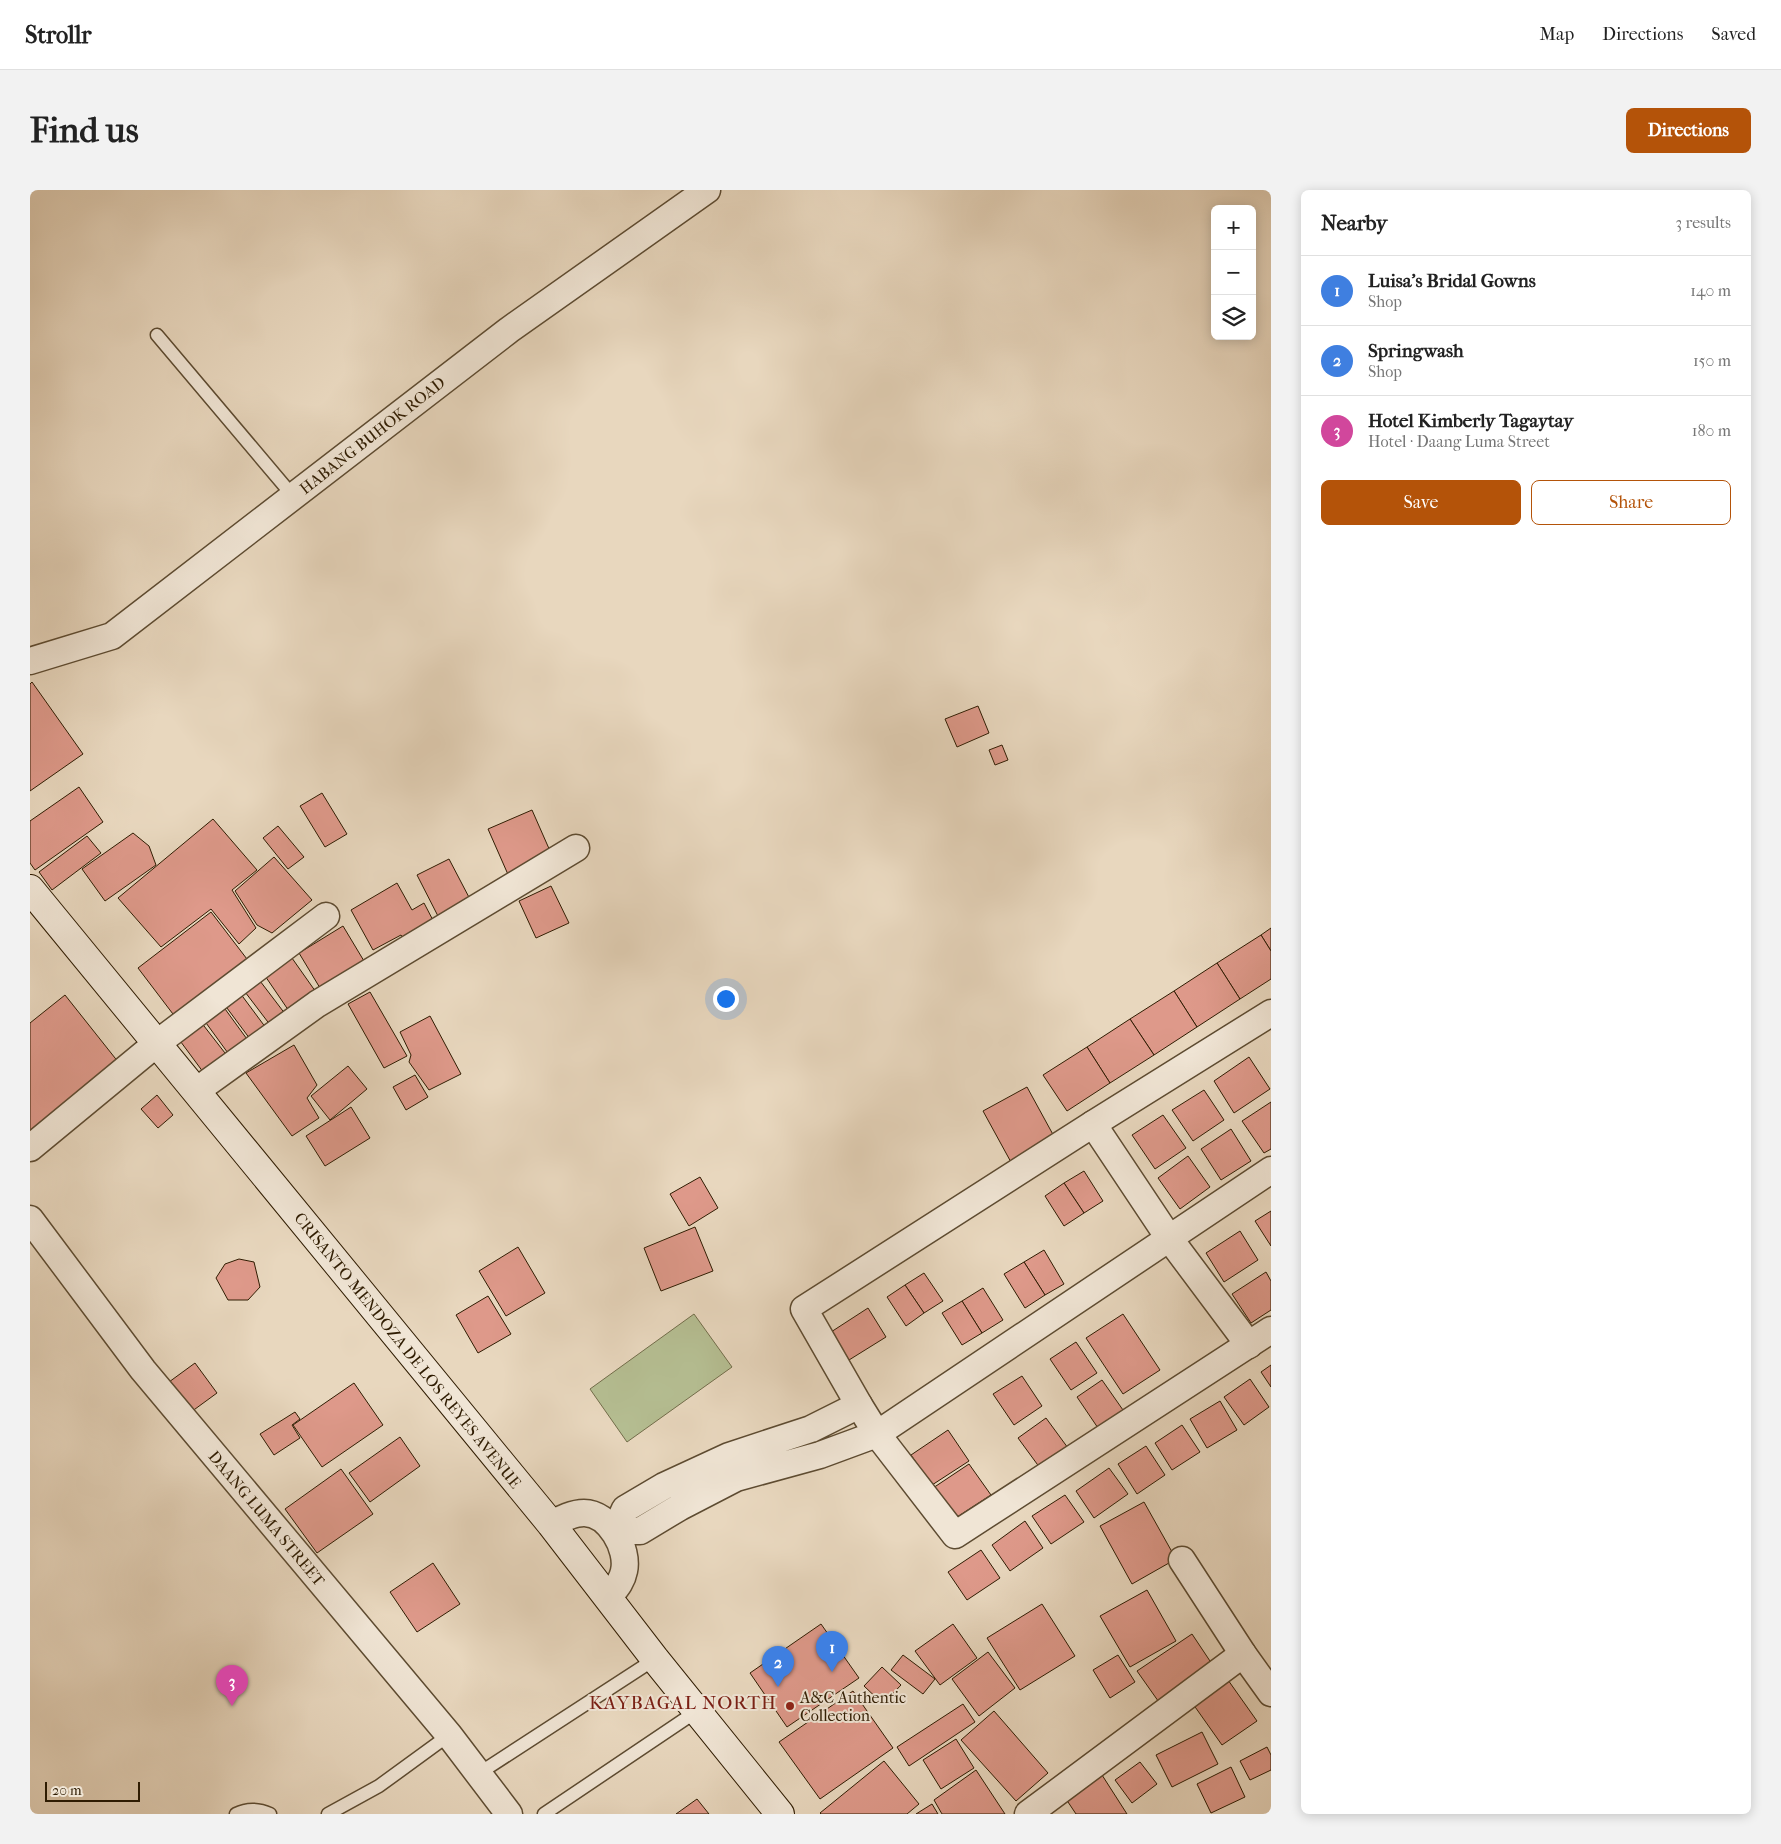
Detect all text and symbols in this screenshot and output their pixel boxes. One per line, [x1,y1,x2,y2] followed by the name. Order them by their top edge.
[25,21,92,49] text: Strollr
[1540,24,1574,45] text: Map
[1602,24,1683,45] text: Directions
[1711,24,1756,45] text: Saved
[1626,108,1751,153] button: Directions
[30,110,139,151] text: Find us
[1211,205,1256,340] map controls
[1211,205,1256,250] button: +
[1321,211,1387,235] text: Nearby
[1675,213,1731,232] text: 3 results
[1211,250,1256,295] button: −
[1368,270,1536,292] text: Luisa's Bridal Gowns
[1334,281,1340,300] text: 1
[1690,281,1731,300] text: 140 m
[1368,292,1402,311] text: Shop
[1211,295,1256,340] button: layers
[1368,340,1464,362] text: Springwash
[1333,351,1341,370] text: 2
[1693,351,1731,370] text: 150 m
[1368,362,1402,381] text: Shop
[296,373,449,498] street label: HABANG BUHOK ROAD
[1368,410,1573,432] text: Hotel Kimberly Tagaytay
[1334,421,1340,440] text: 3
[1692,421,1731,440] text: 180 m
[1368,432,1550,451] text: Hotel · Daang Luma Street
[1321,480,1521,525] button: Save
[1531,480,1731,525] button: Share
[713,986,739,1012] your location
[290,1209,525,1492] street label: CRISANTO MENDOZA DE LOS REYES AVENUE
[205,1447,329,1590] street label: DAANG LUMA STREET
[816,1631,848,1672] pin: 1
[762,1646,794,1687] pin: 2
[216,1665,248,1706] pin: 3
[799,1688,906,1725] place label: A&C Authentic Collection
[589,1692,777,1714] district label: KAYBAGAL NORTH
[784,1700,796,1712] marker: A&C Authentic Collection
[45,1779,140,1802] scale bar
[52,1782,82,1799] text: 20 m

